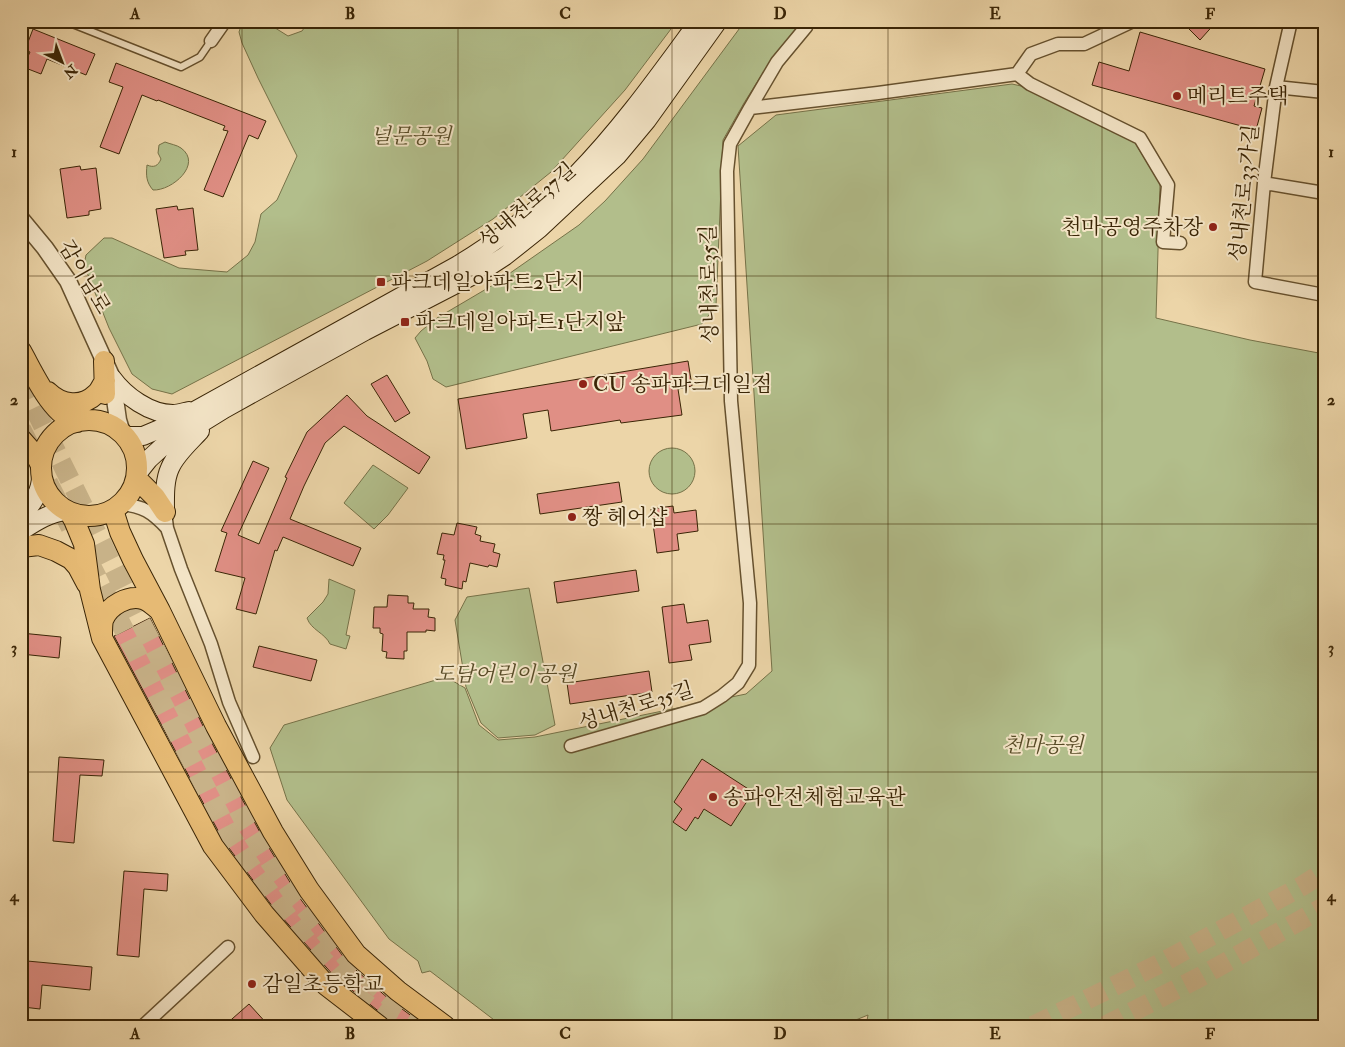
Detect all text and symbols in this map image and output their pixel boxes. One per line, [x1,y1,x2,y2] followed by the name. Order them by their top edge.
[129,4,141,24] text: A
[345,4,355,24] text: B
[559,4,571,24] text: C
[773,4,787,24] text: D
[989,4,1001,24] text: E
[1205,4,1215,24] text: F
[38,38,88,88] north arrow
[60,60,81,82] text: N
[1187,83,1288,110] place label: 메리트주택
[1171,90,1183,102] marker: 메리트주택
[370,123,453,150] park label: 널문공원
[1224,123,1265,263] street label: 성내천로33가길
[11,142,17,162] text: 1
[1328,142,1334,162] text: 1
[473,157,582,254] street label: 성내천로37길
[1061,214,1204,241] place label: 천마공영주차장
[1207,221,1219,233] marker: 천마공영주차장
[695,224,724,344] street label: 성내천로35길
[53,235,117,319] street label: 감이남로
[391,269,584,296] place label: 파크데일아파트2단지
[375,276,387,288] marker: 파크데일아파트2단지
[415,309,626,336] place label: 파크데일아파트1단지앞
[399,316,411,328] marker: 파크데일아파트1단지앞
[593,371,772,398] place label: CU 송파파크데일점
[577,378,589,390] marker: CU 송파파크데일점
[10,390,18,410] text: 2
[1327,390,1335,410] text: 2
[582,504,668,531] place label: 짱 헤어샵
[566,511,578,523] marker: 짱 헤어샵
[11,638,17,658] text: 3
[1328,638,1334,658] text: 3
[434,661,578,688] park label: 도담어린이공원
[575,676,697,737] street label: 성내천로35길
[1002,732,1085,759] park label: 천마공원
[723,784,906,811] place label: 송파안전체험교육관
[707,791,719,803] marker: 송파안전체험교육관
[9,886,20,906] text: 4
[1326,886,1337,906] text: 4
[262,971,384,998] place label: 감일초등학교
[246,978,258,990] marker: 감일초등학교
[129,1024,141,1044] text: A
[345,1024,355,1044] text: B
[559,1024,571,1044] text: C
[773,1024,787,1044] text: D
[989,1024,1001,1044] text: E
[1205,1024,1215,1044] text: F

